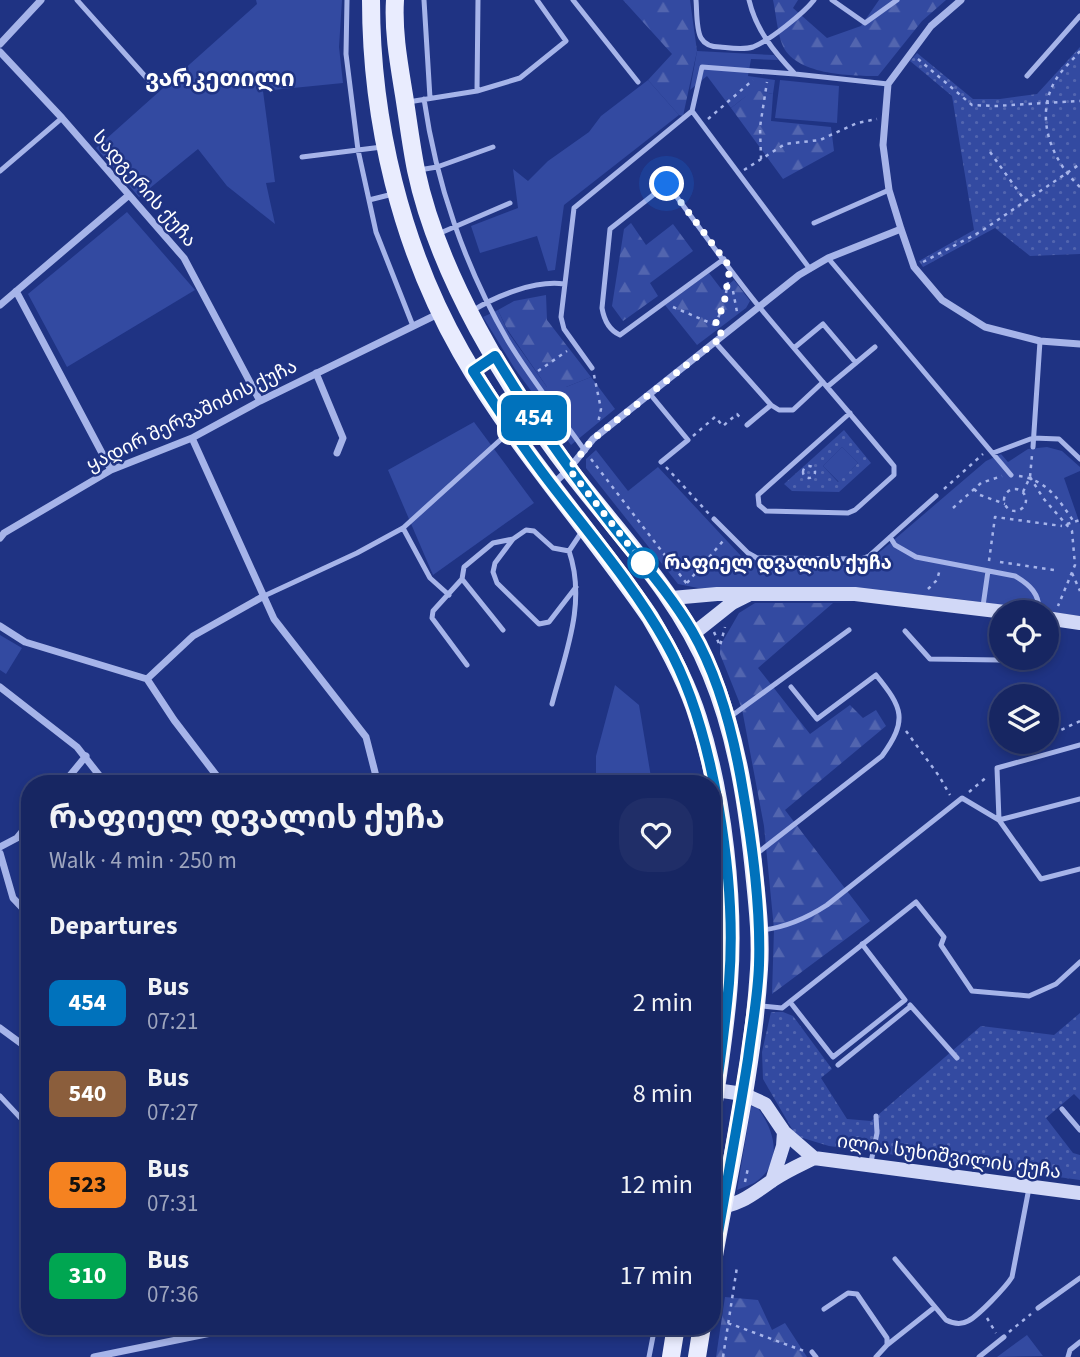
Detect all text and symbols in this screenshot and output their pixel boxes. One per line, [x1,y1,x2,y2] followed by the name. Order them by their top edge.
[145,62,295,95] district label: ვარკეთილი
[86,125,202,253] street label: სადგერის ქუჩა
[649,166,684,201] your location
[82,353,302,479] street label: ყადირ შერვაშიძის ქუჩა
[494,395,574,441] line badge: 454
[515,400,553,435] text: 454
[628,548,658,578] marker: რაფიელ დვალის ქუჩა
[664,550,892,577] place label: რაფიელ დვალის ქუჩა
[989,600,1059,754] map controls
[989,600,1059,670] button: locate
[989,684,1059,754] button: layers
[49,794,445,841] text: რაფიელ დვალის ქუჩა
[619,798,693,872] button: heart
[49,844,237,877] text: Walk · 4 min · 250 m
[49,907,177,944] text: Departures
[147,968,189,1005] text: Bus
[633,984,693,1021] text: 2 min
[68,985,107,1020] text: 454
[147,1005,198,1038] text: 07:21
[147,1059,189,1096] text: Bus
[633,1075,693,1112] text: 8 min
[68,1076,107,1111] text: 540
[147,1096,198,1129] text: 07:27
[835,1128,1063,1186] street label: ილია სუხიშვილის ქუჩა
[147,1150,189,1187] text: Bus
[620,1166,693,1203] text: 12 min
[68,1167,107,1202] text: 523
[147,1187,198,1220] text: 07:31
[147,1241,189,1278] text: Bus
[620,1257,693,1294] text: 17 min
[68,1258,107,1293] text: 310
[147,1278,198,1311] text: 07:36

